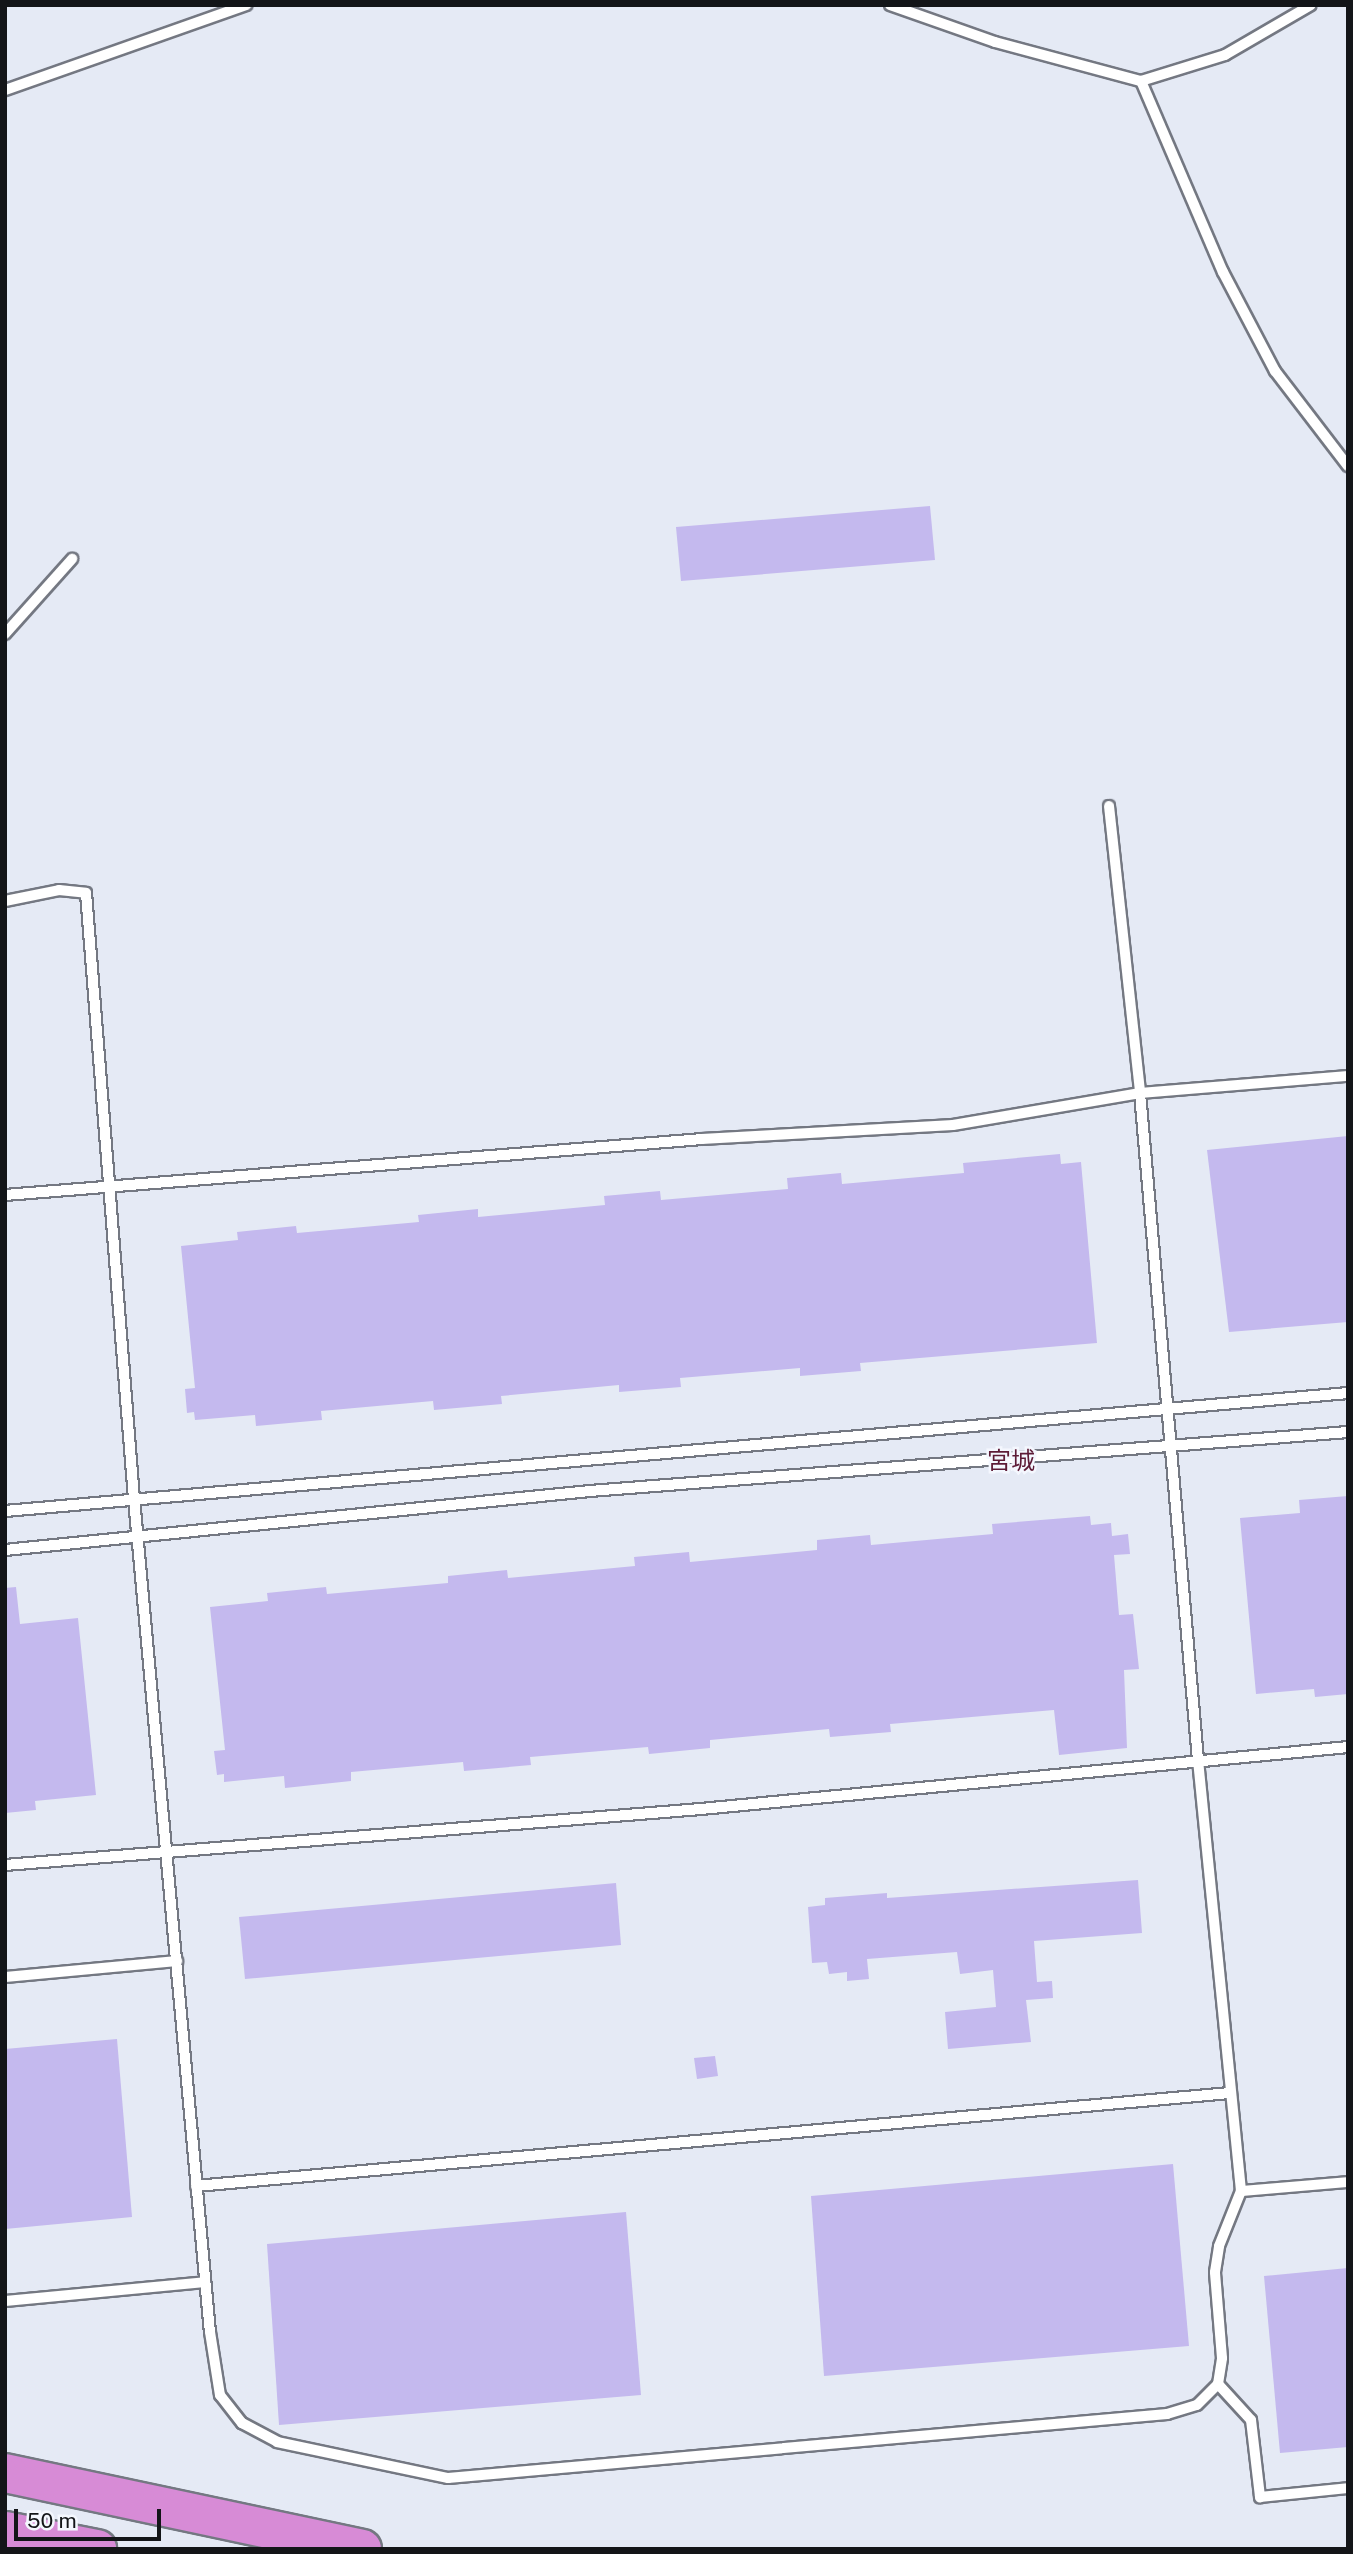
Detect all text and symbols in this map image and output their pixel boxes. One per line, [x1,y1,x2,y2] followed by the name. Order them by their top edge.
[987,1447,1035,1475] district label: 宮城
[18,2494,164,2538] scale bar
[27,2508,77,2533] text: 50 m

